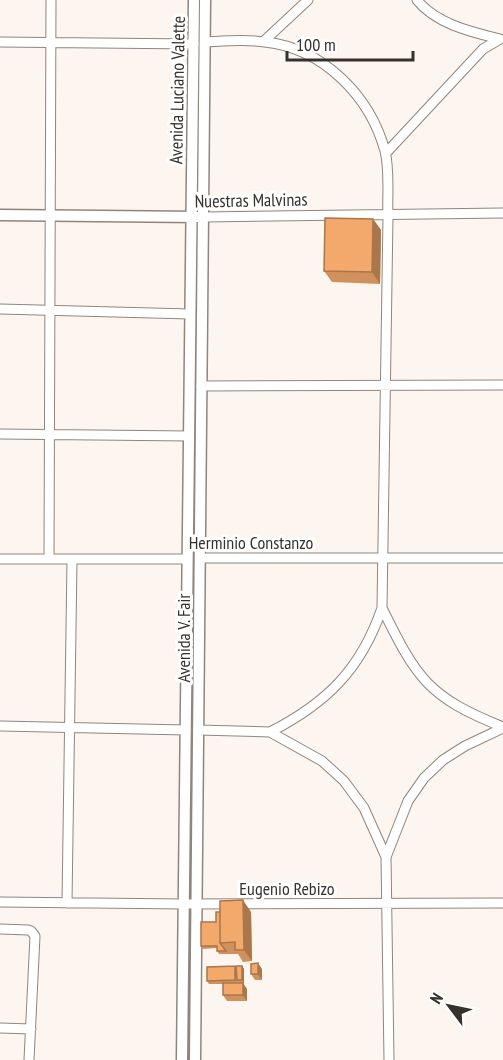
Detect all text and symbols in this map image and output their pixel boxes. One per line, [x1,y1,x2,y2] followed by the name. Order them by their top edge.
[164,16,190,164] street label: Avenida Luciano Valette
[287,24,413,62] scale bar
[296,33,336,56] text: 100 m
[194,188,308,212] street label: Nuestras Malvinas
[189,531,314,554] street label: Herminio Constanzo
[172,594,195,682] street label: Avenida V. Fair
[239,877,335,900] street label: Eugenio Rebizo
[419,976,479,1036] north arrow
[426,989,447,1007] text: N

